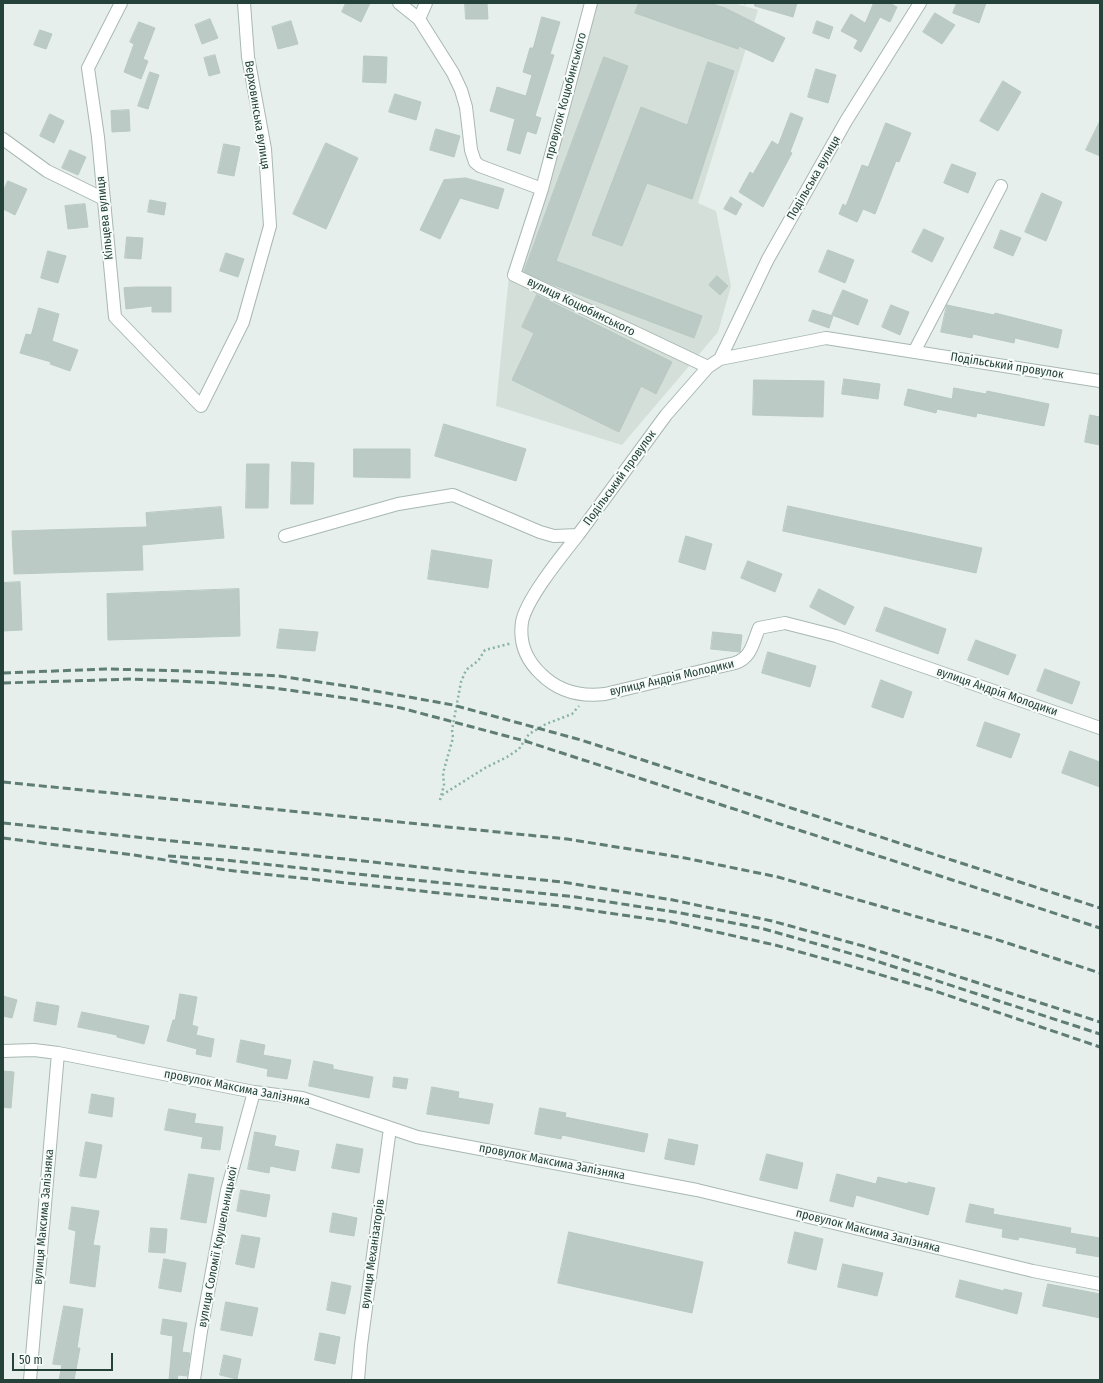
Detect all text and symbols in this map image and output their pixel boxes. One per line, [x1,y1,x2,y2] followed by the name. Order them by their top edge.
[542,31,590,161] street label: провулок Коцюбинського
[241,60,273,170] street label: Верховинська вулиця
[784,133,844,223] street label: Подільська вулиця
[93,176,117,260] street label: Кільцева вулиця
[525,275,637,339] street label: вулиця Коцюбинського
[949,350,1065,382] street label: Подільський провулок
[581,427,659,529] street label: Подільський провулок
[608,657,736,699] street label: вулиця Андрія Молодики
[934,664,1060,720] street label: вулиця Андрія Молодики
[163,1067,311,1109] street label: провулок Максима Залізняка
[478,1141,626,1183] street label: провулок Максима Залізняка
[31,1149,57,1285] street label: вулиця Максима Залізняка
[195,1165,241,1329] street label: вулиця Соломії Крушельницької
[358,1198,388,1310] street label: вулиця Механізаторів
[794,1206,942,1256] street label: провулок Максима Залізняка
[14,1345,115,1371] scale bar
[19,1353,43,1367] text: 50 m

